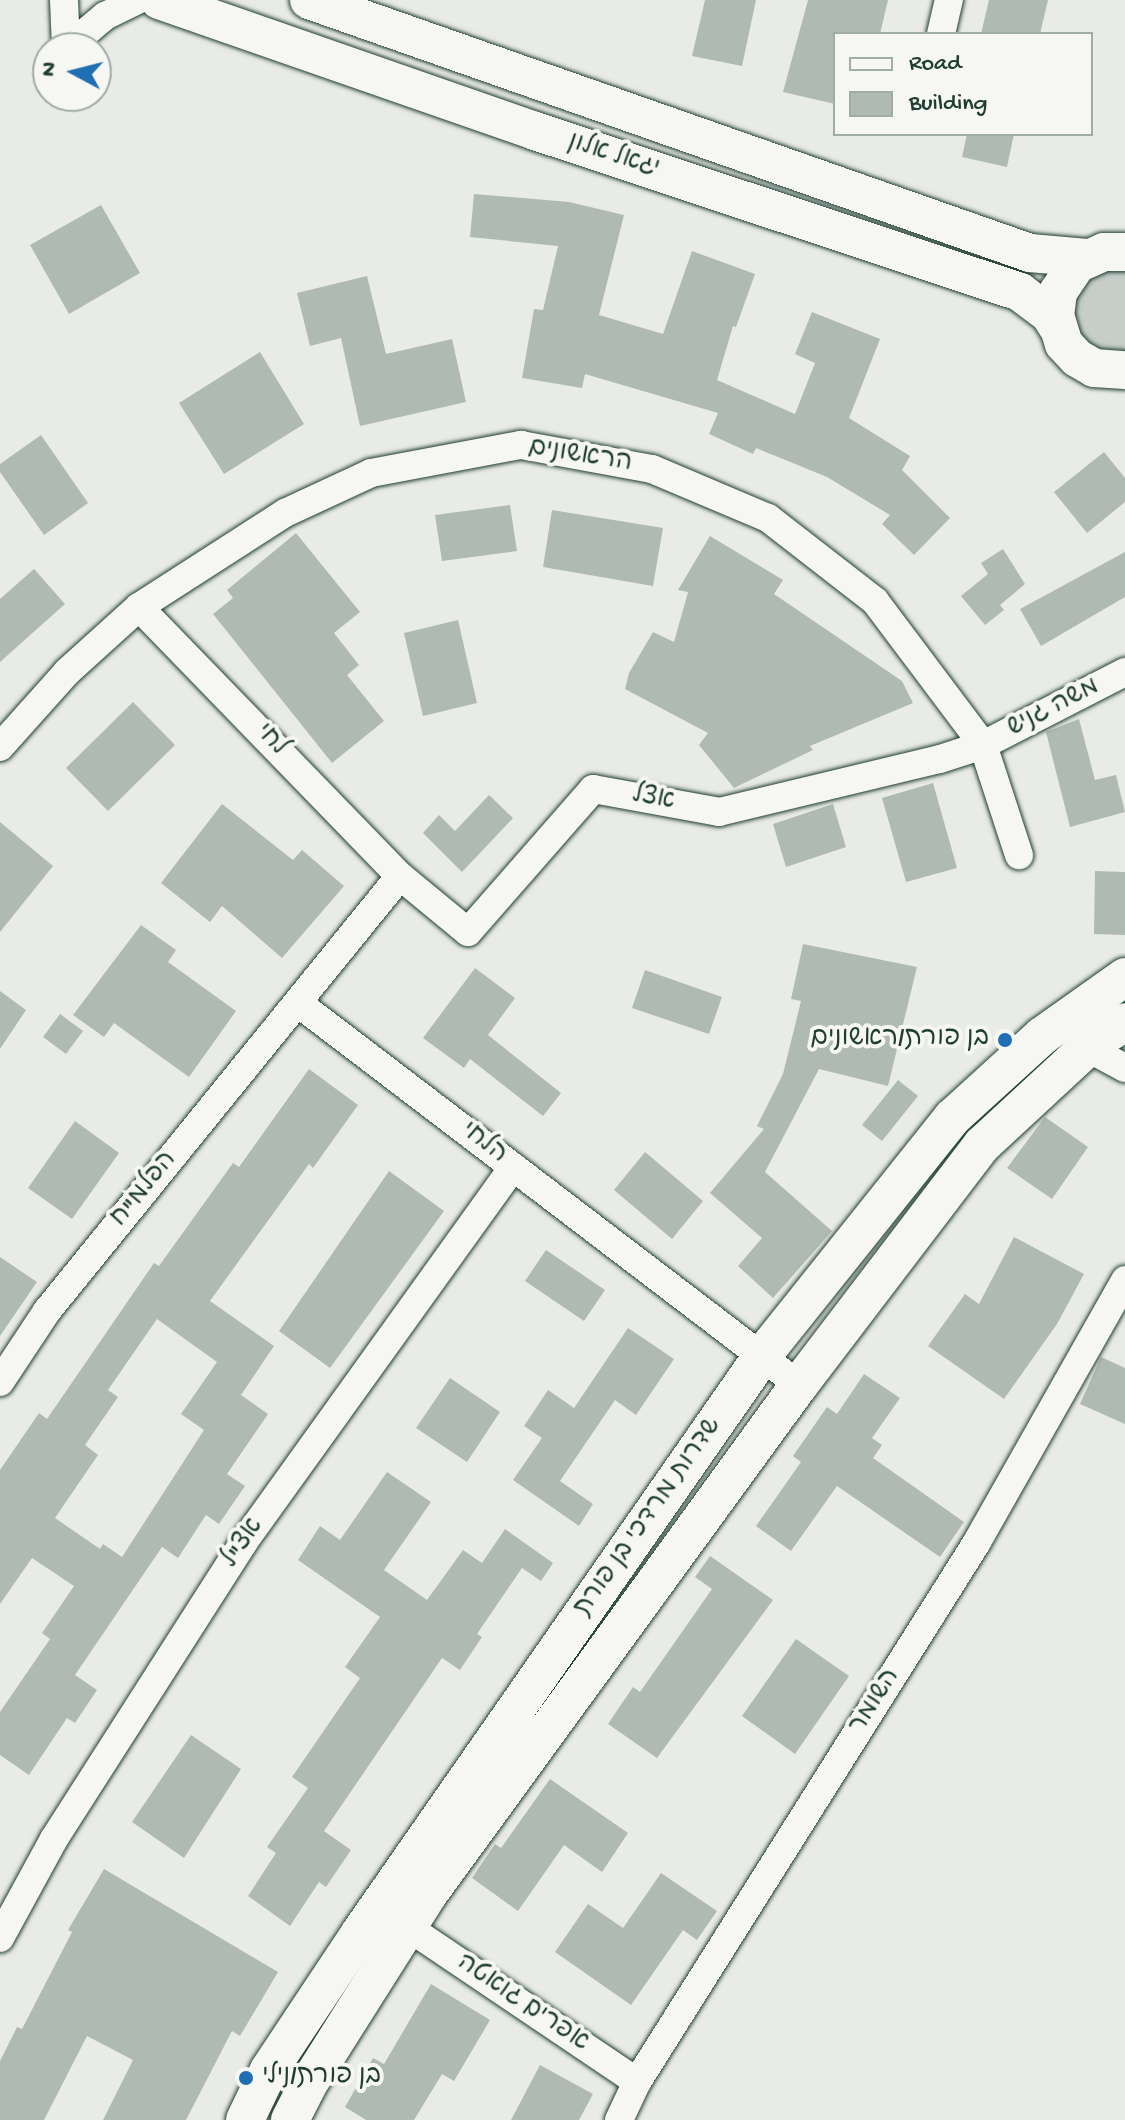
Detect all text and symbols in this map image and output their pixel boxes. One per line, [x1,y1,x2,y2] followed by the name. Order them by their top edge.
[32,32,112,112] north arrow
[833,32,1093,136] legend
[909,50,961,79] text: Road
[36,61,64,78] text: N
[909,90,987,119] text: Building
[563,128,663,186] street label: יגאל אלון
[526,433,634,481] street label: הראשונים
[1003,673,1105,745] street label: משה גניש
[247,718,293,764] street label: לחי
[629,781,677,819] street label: אצל
[810,1024,989,1056] place label: בן פורת/ראשונים
[996,1031,1014,1049] marker: בן פורת/ראשונים
[453,1116,513,1172] street label: הלחי
[105,1146,185,1234] street label: הפלמ"ח
[569,1412,729,1624] street label: שדרות מרדכי בן פורת
[216,1513,272,1575] street label: אצ"ל
[844,1664,908,1740] street label: השומר
[450,1948,594,2060] street label: אפרים גואטה
[262,2062,381,2094] place label: בן פורת/נילי
[237,2069,255,2087] marker: בן פורת/נילי

